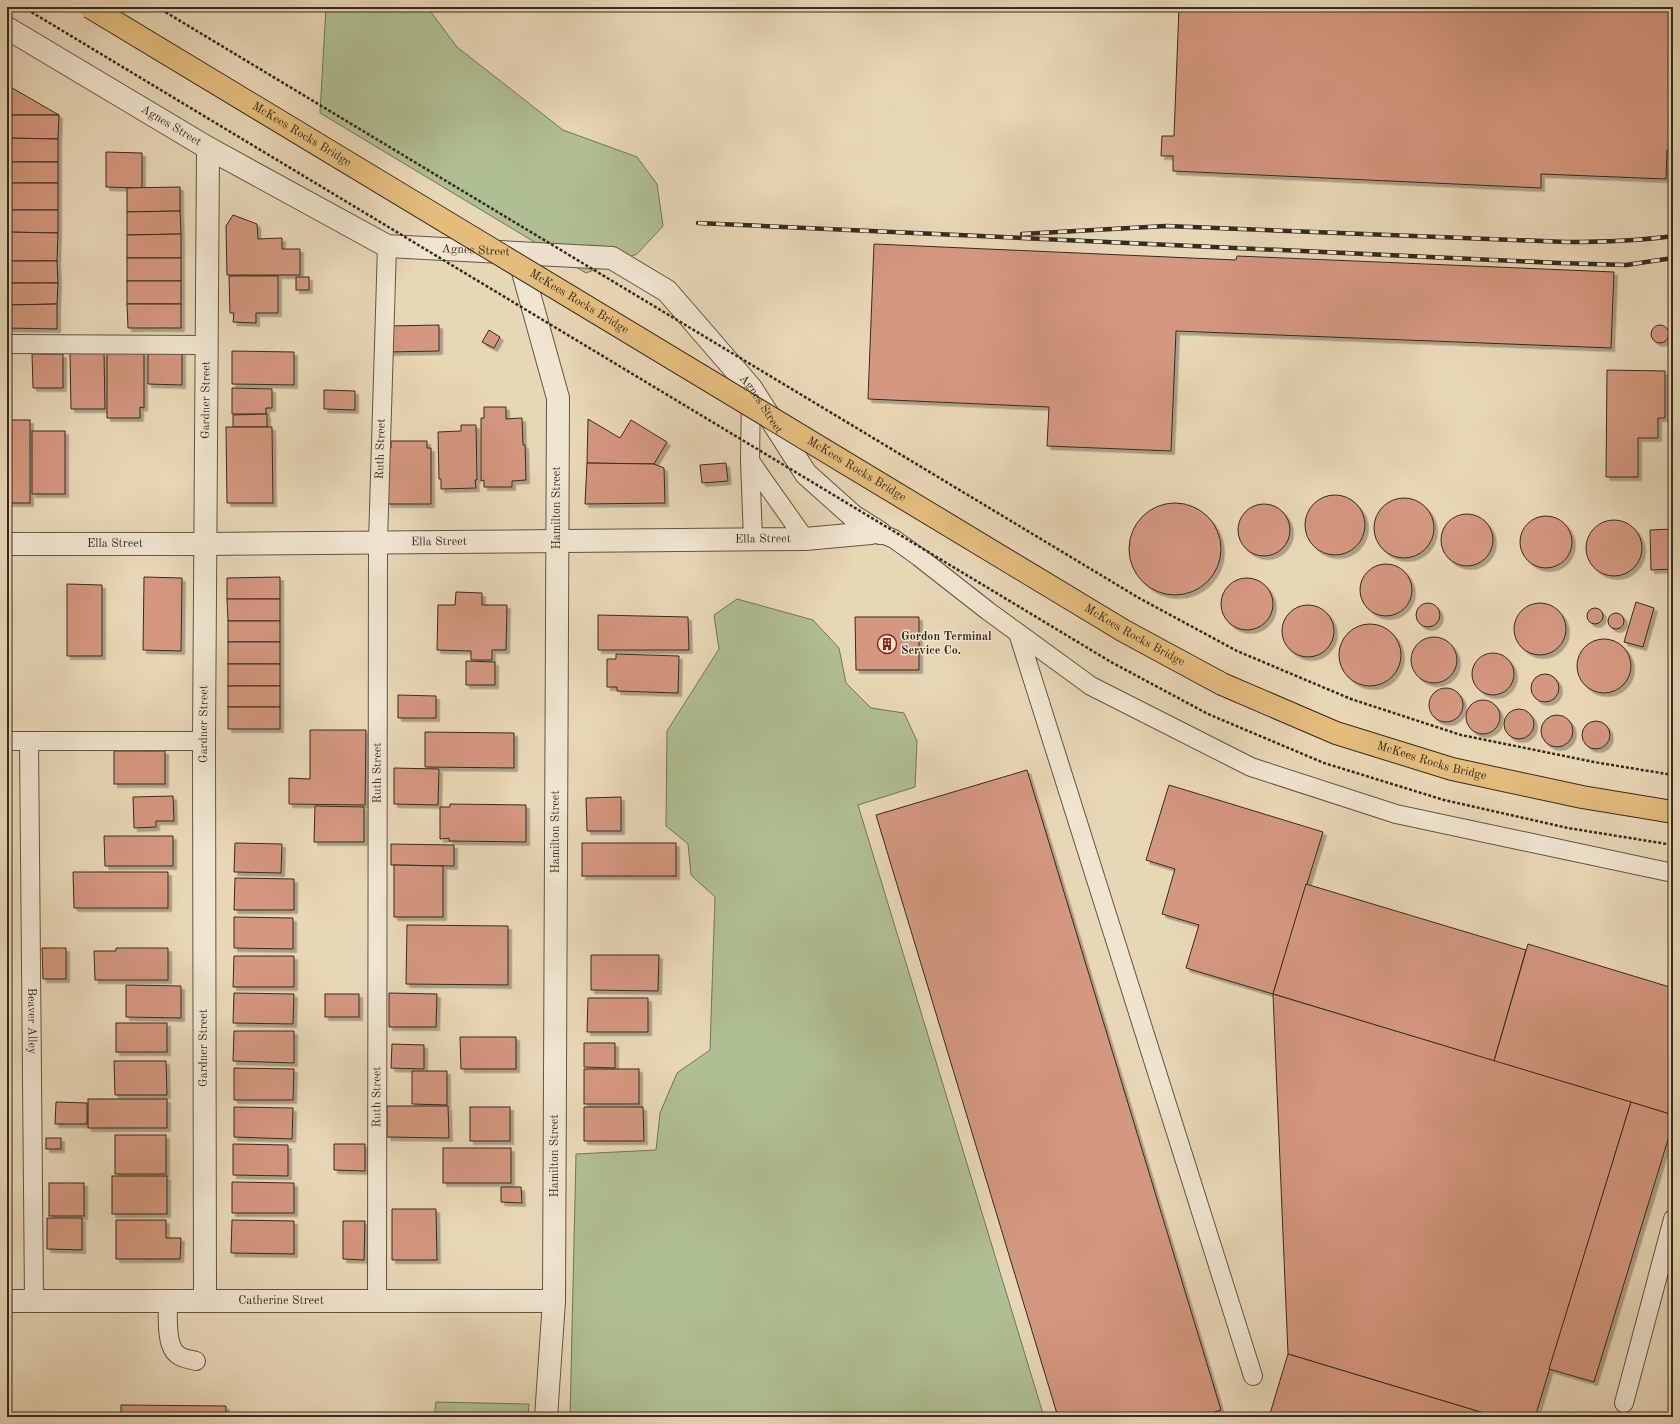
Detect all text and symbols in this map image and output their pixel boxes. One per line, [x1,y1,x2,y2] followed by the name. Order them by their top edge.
[250,100,354,169] street label: McKees Rocks Bridge
[139,103,203,149] street label: Agnes Street
[441,243,510,259] street label: Agnes Street
[527,268,631,337] street label: McKees Rocks Bridge
[200,361,213,439] street label: Gardner Street
[737,373,785,436] street label: Agnes Street
[374,418,388,480] street label: Ruth Street
[805,435,908,504] street label: McKees Rocks Bridge
[551,466,563,550] street label: Hamilton Street
[735,533,791,546] street label: Ella Street
[411,536,467,548] street label: Ella Street
[87,538,143,550] street label: Ella Street
[1082,602,1187,669] street label: McKees Rocks Bridge
[901,631,992,657] place label: Gordon Terminal Service Co.
[876,633,898,655] building icon: Gordon Terminal Service Co.
[198,685,210,763] street label: Gardner Street
[1375,740,1488,782] street label: McKees Rocks Bridge
[372,743,384,803] street label: Ruth Street
[550,790,562,874] street label: Hamilton Street
[25,988,38,1055] street label: Beaver Alley
[198,1009,210,1087] street label: Gardner Street
[371,1067,383,1127] street label: Ruth Street
[549,1114,561,1198] street label: Hamilton Street
[238,1295,324,1307] street label: Catherine Street

